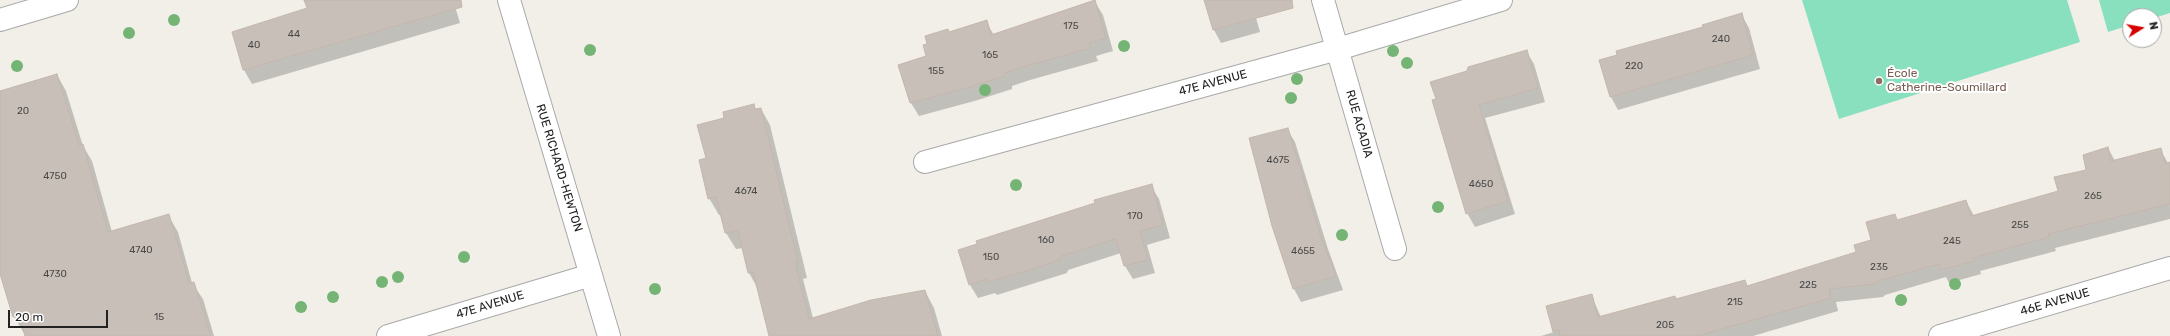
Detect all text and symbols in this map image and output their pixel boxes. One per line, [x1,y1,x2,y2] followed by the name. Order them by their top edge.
[2122,8,2162,48] north arrow
[1063,20,1079,32] house number: 175
[2146,21,2160,31] text: N
[288,28,300,40] house number: 44
[1712,33,1730,45] house number: 240
[248,39,260,51] house number: 40
[982,49,998,61] house number: 165
[1625,60,1643,72] house number: 220
[928,65,944,77] house number: 155
[1177,67,1249,99] street label: 47E AVENUE
[1887,67,2007,95] place label: École Catherine-Soumillard
[1874,76,1884,86] marker: École Catherine-Soumillard
[1342,88,1376,160] street label: RUE ACADIA
[533,102,585,234] street label: RUE RICHARD-HEWTON
[17,105,29,117] house number: 20
[1267,154,1289,166] house number: 4675
[43,170,67,182] house number: 4750
[1469,178,1493,190] house number: 4650
[735,185,757,197] house number: 4674
[2084,190,2102,202] house number: 265
[1127,210,1143,222] house number: 170
[2011,219,2029,231] house number: 255
[1038,234,1054,246] house number: 160
[1943,235,1961,247] house number: 245
[129,244,153,256] house number: 4740
[1291,245,1315,257] house number: 4655
[983,251,999,263] house number: 150
[1870,261,1888,273] house number: 235
[43,268,67,280] house number: 4730
[1799,279,1817,291] house number: 225
[2019,285,2091,319] street label: 46E AVENUE
[454,288,526,322] street label: 47E AVENUE
[1727,296,1743,308] house number: 215
[10,302,110,328] scale bar
[15,310,43,324] text: 20 m
[154,311,164,323] house number: 15
[1656,319,1674,331] house number: 205

